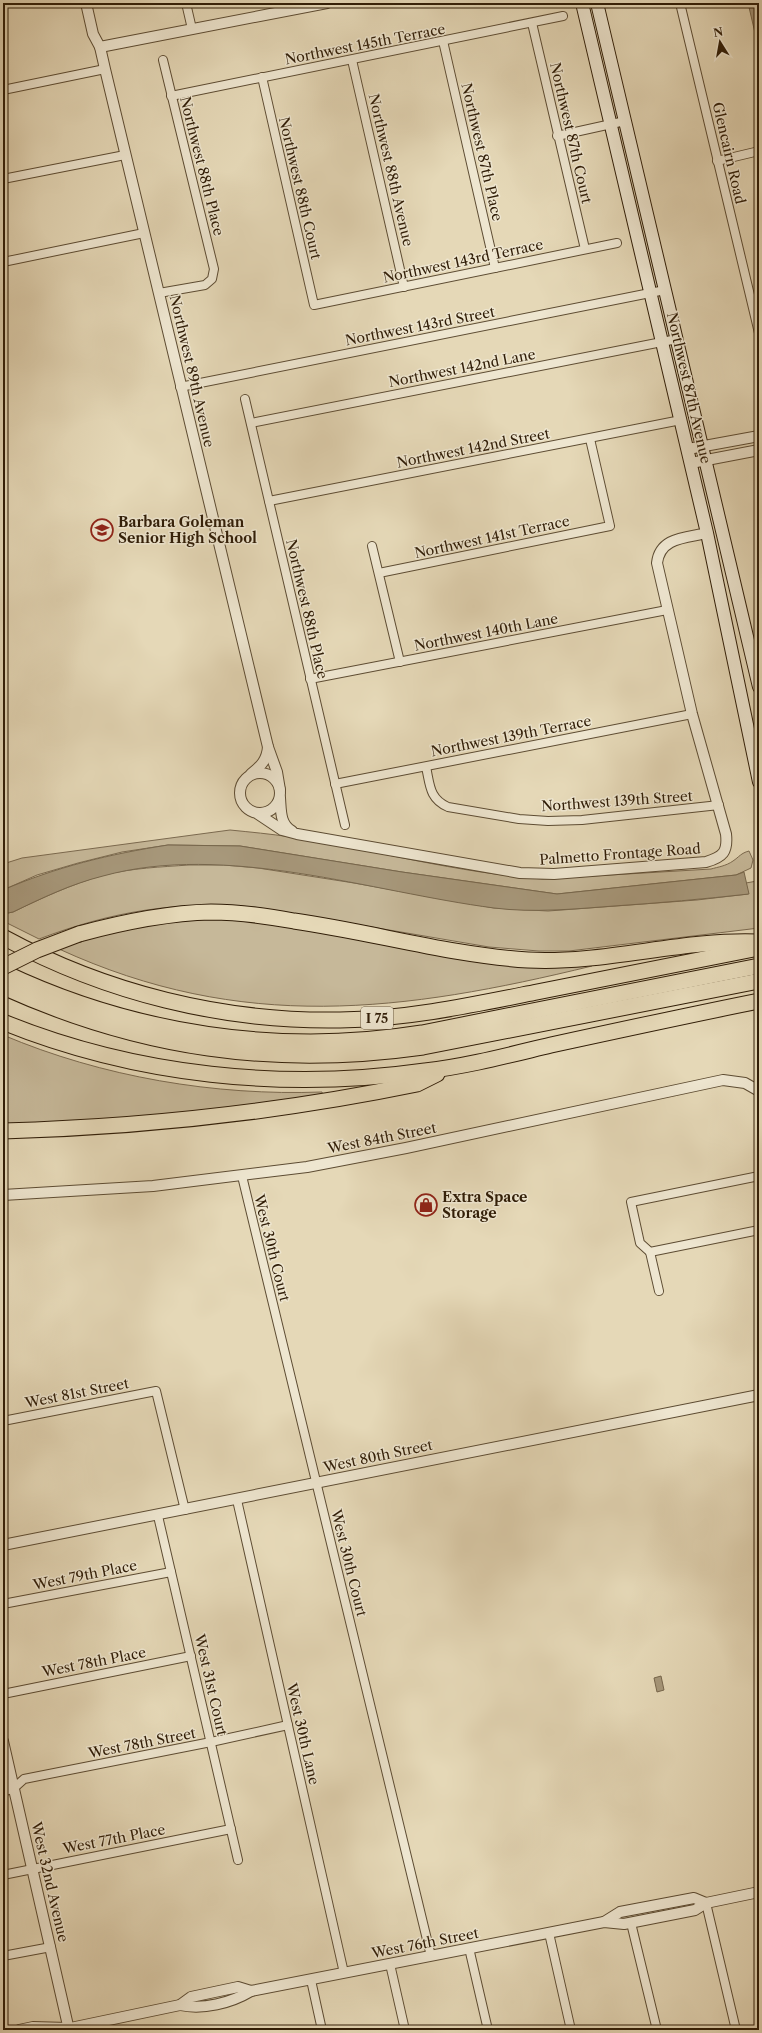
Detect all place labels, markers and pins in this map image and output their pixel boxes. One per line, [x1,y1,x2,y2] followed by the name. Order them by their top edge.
[118,513,257,547] place label: Barbara Goleman Senior High School
[89,517,115,543] school or university icon: Barbara Goleman Senior High School
[442,1188,527,1222] place label: Extra Space Storage
[413,1192,439,1218] shop icon: Extra Space Storage

